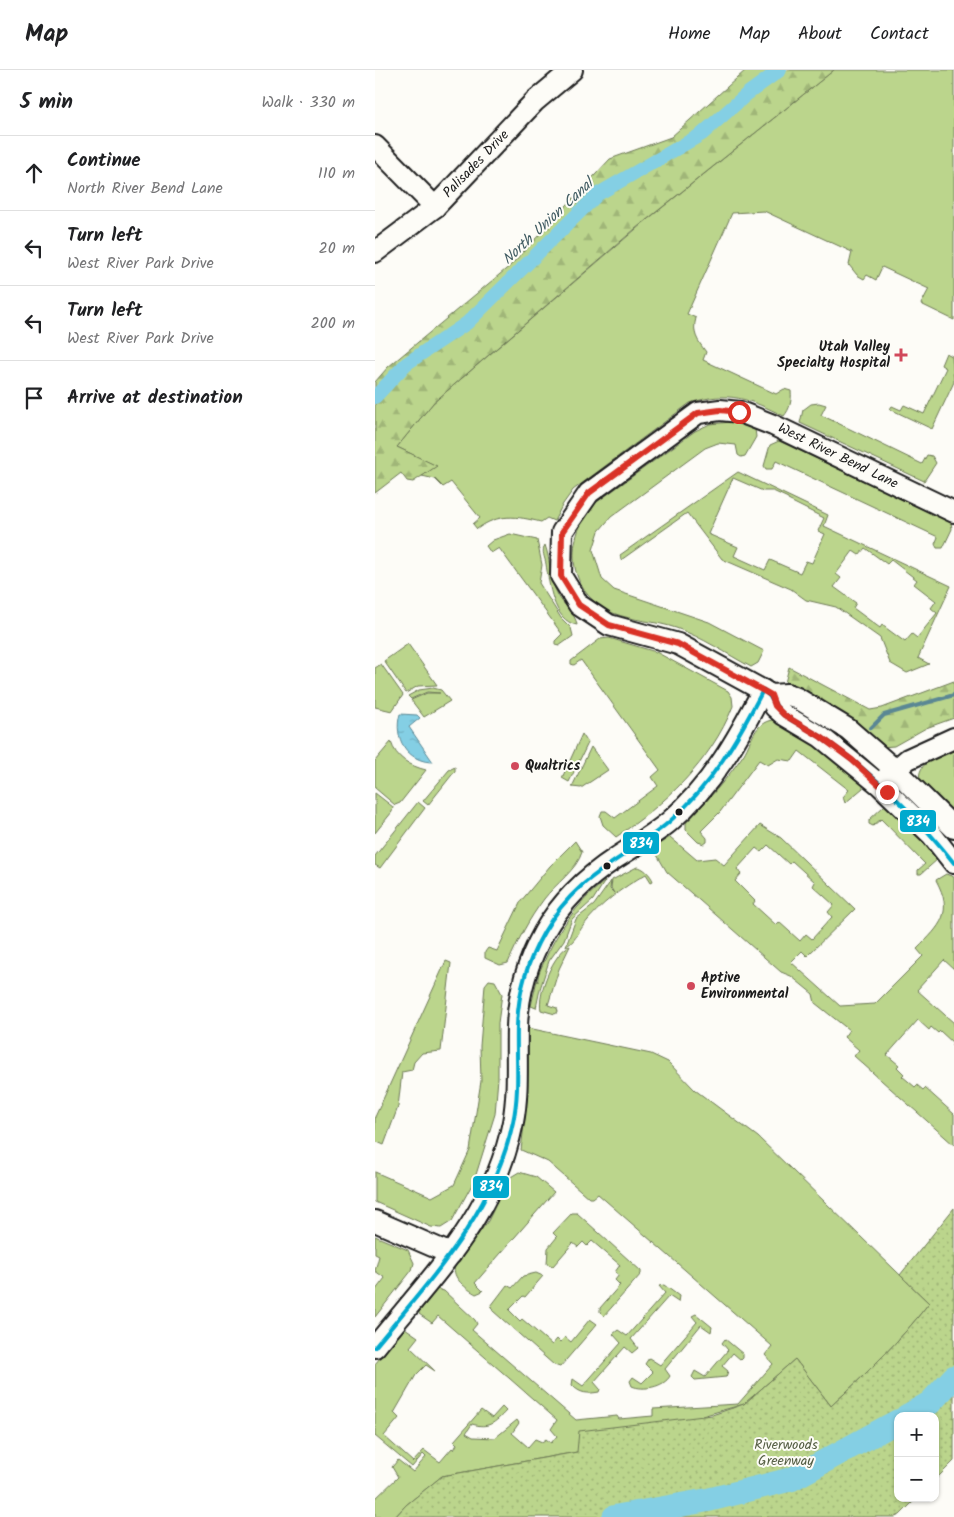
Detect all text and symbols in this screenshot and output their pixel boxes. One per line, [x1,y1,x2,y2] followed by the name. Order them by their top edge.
[25,15,68,54] text: Map
[668,20,711,49] text: Home
[739,20,770,49] text: Map
[798,20,842,49] text: About
[870,20,929,49] text: Contact
[20,86,73,119] text: 5 min
[262,90,355,115] text: Walk · 330 m
[438,124,515,203] street label: Palisades Drive
[67,146,140,176] text: Continue
[20,159,48,187] icon: ahead
[318,161,355,186] text: 110 m
[497,171,602,271] water label: North Union Canal
[67,176,223,201] text: North River Bend Lane
[67,221,142,251] text: Turn left
[20,234,48,262] icon: left
[319,236,355,261] text: 20 m
[67,251,214,276] text: West River Park Drive
[67,296,142,326] text: Turn left
[20,309,48,337] icon: left
[311,311,355,336] text: 200 m
[67,326,214,351] text: West River Park Drive
[777,336,891,374] place label: Utah Valley Specialty Hospital
[894,348,908,362] marker: Utah Valley Specialty Hospital
[67,383,243,413] text: Arrive at destination
[20,384,48,412] icon: arrive
[728,401,751,424] route start
[774,417,903,495] street label: West River Bend Lane
[525,755,581,777] place label: Qualtrics
[509,760,521,772] marker: Qualtrics
[876,781,899,804] route end
[674,807,684,817] unlabelled marker
[899,809,937,833] line badge: 834
[906,811,930,833] text: 834
[622,831,660,855] line badge: 834
[629,833,653,855] text: 834
[602,861,612,871] unlabelled marker
[701,967,789,1005] place label: Aptive Environmental
[685,980,697,992] marker: Aptive Environmental
[472,1175,510,1199] line badge: 834
[479,1176,503,1198] text: 834
[894,1412,939,1502] map controls
[894,1412,939,1457] button: +
[754,1434,818,1472] park label: Riverwoods Greenway
[894,1457,939,1502] button: −

